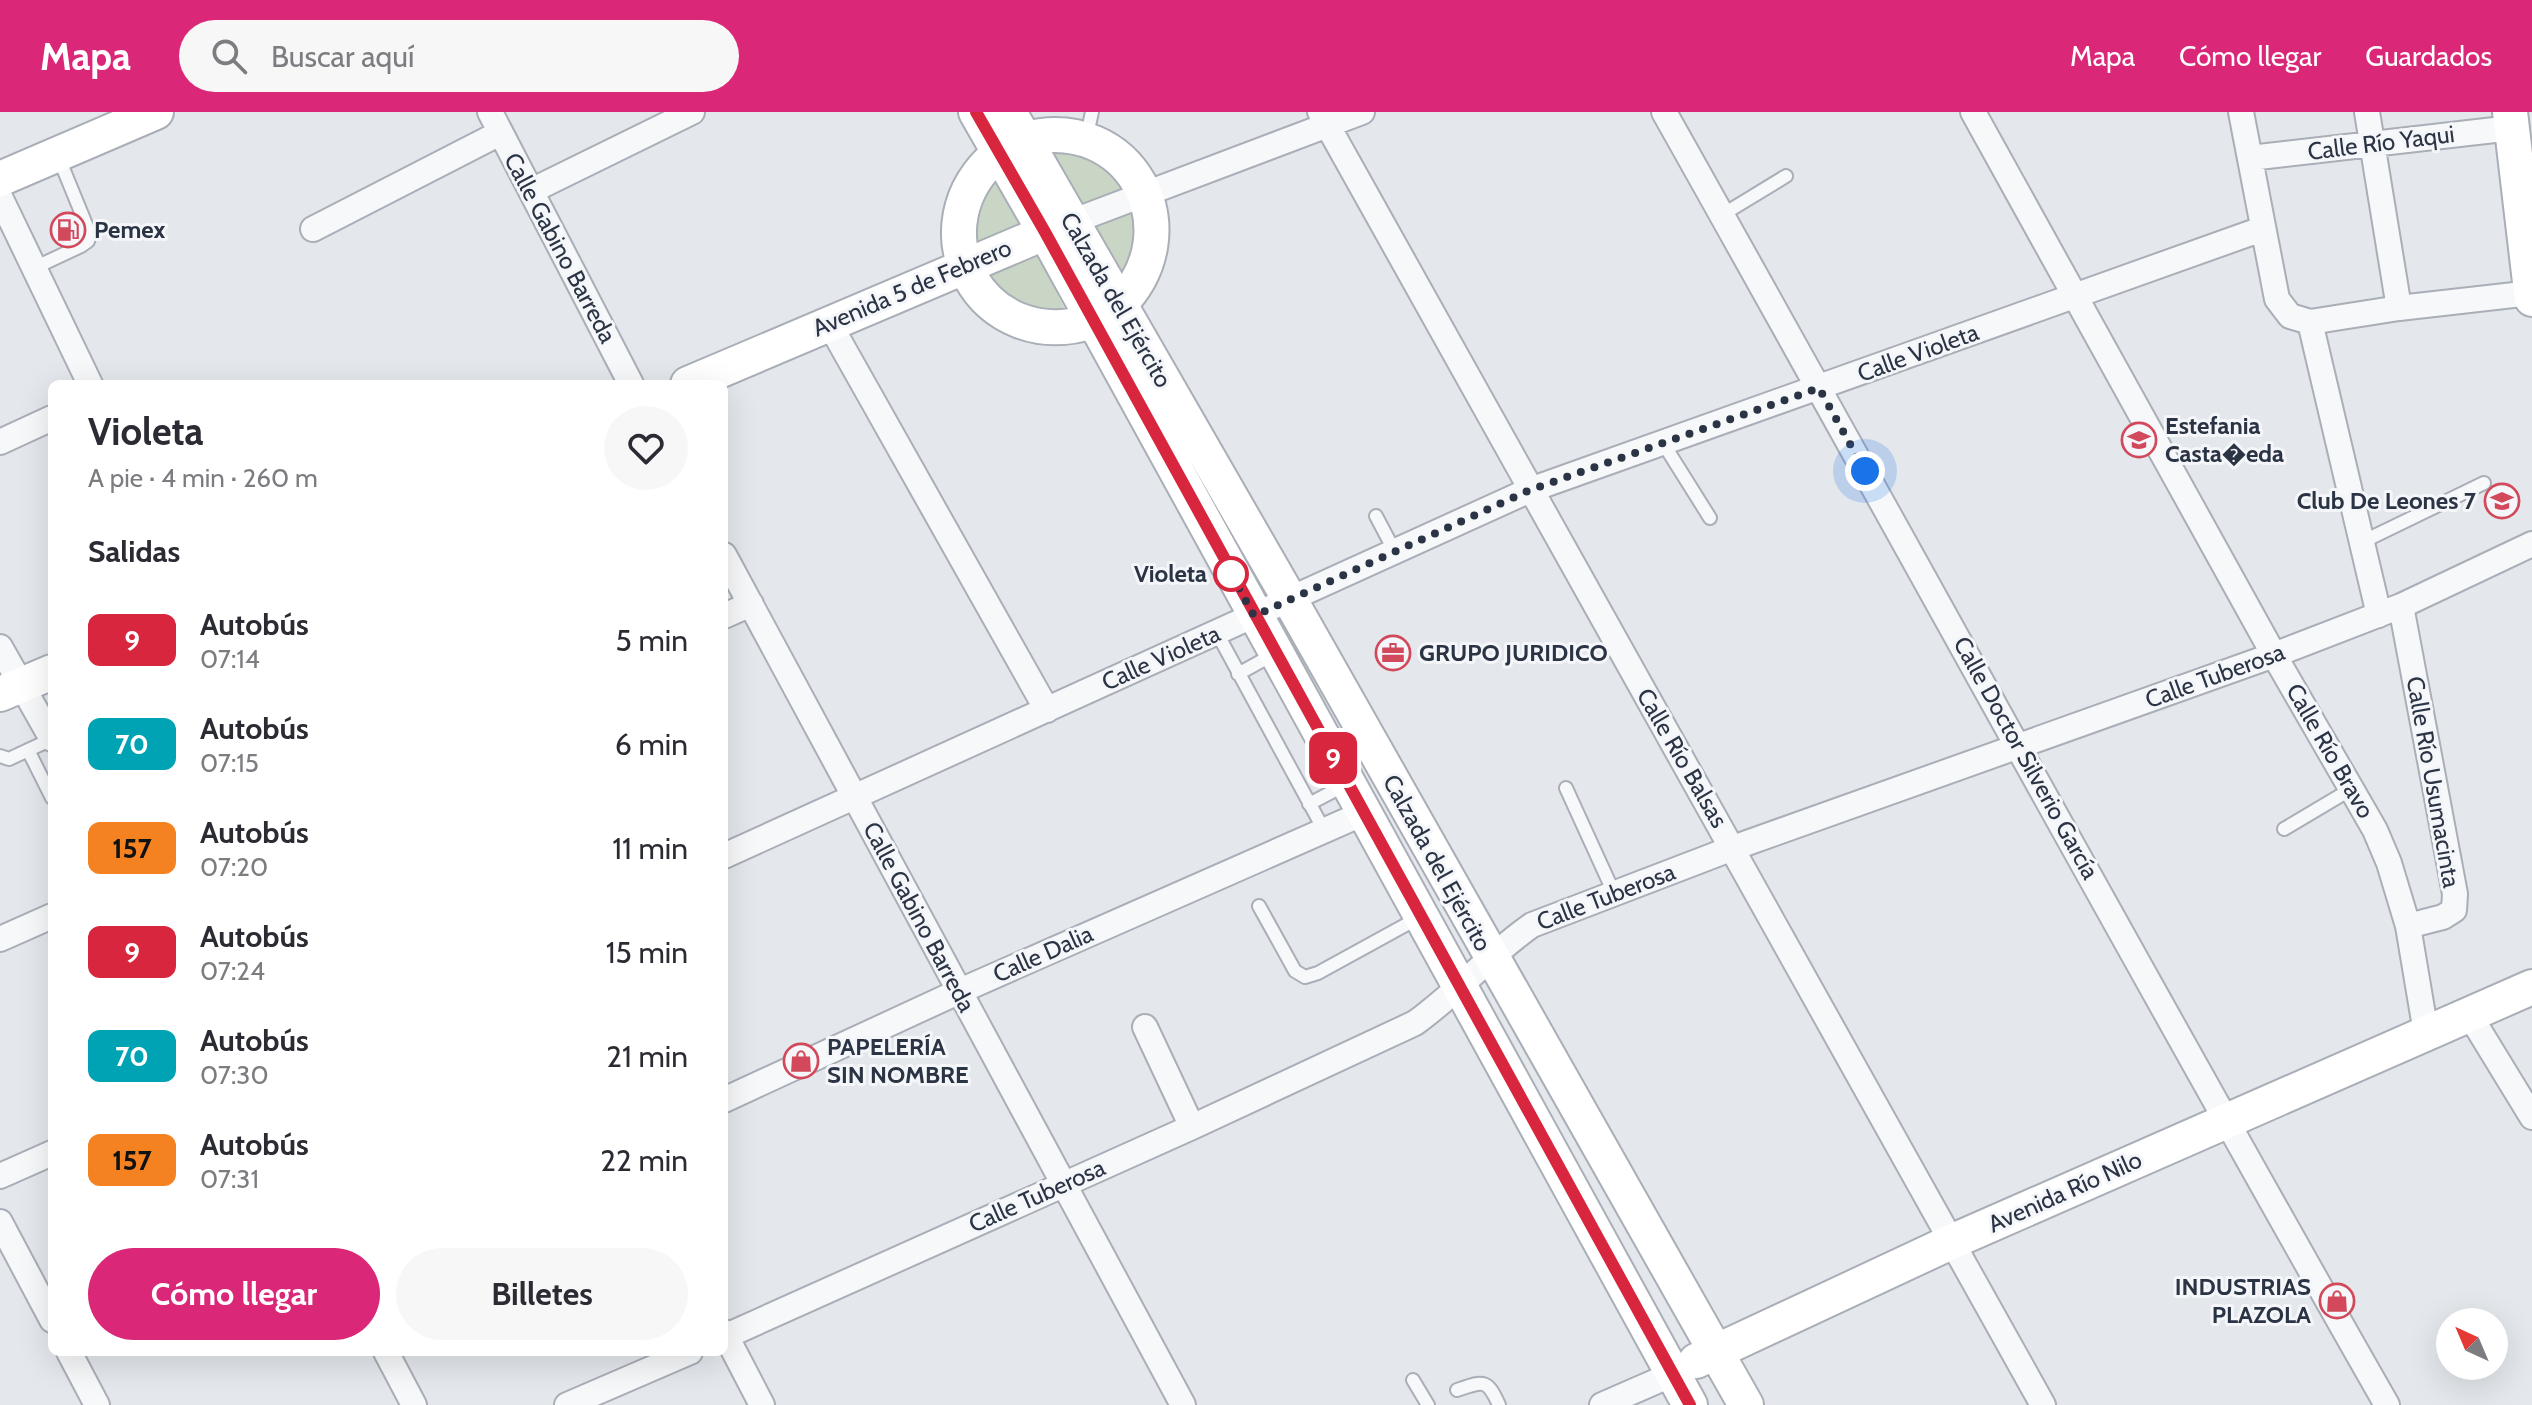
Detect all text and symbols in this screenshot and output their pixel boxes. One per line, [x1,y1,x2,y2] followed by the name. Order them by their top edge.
[179,20,739,92] search box
[40,33,131,80] text: Mapa
[207,34,251,78] icon: search
[271,38,414,75] text: Buscar aquí
[2070,39,2135,73] text: Mapa
[2179,39,2321,73] text: Cómo llegar
[2365,39,2492,73] text: Guardados
[2306,119,2456,166] street label: Calle Río Yaqui
[498,148,623,348] street label: Calle Gabino Barreda
[1055,207,1178,392] street label: Calzada del Ejército
[49,211,87,249] fuel station icon: Pemex
[94,215,165,244] place label: Pemex
[808,233,1016,343] street label: Avenida 5 de Febrero
[1853,317,1983,388] street label: Calle Violeta
[604,406,688,490] button: heart
[88,408,203,455] text: Violeta
[2165,411,2284,468] place label: Estefania Casta�eda
[2120,421,2158,459] school or university icon: Estefania Casta�eda
[1845,451,1885,491] your location
[88,462,318,494] text: A pie · 4 min · 260 m
[2483,482,2521,520] school or university icon: Club De Leones 7
[2297,486,2477,515] place label: Club De Leones 7
[88,533,180,570] text: Salidas
[1214,557,1248,591] marker: Violeta
[1134,559,1207,588] place label: Violeta
[200,606,309,643] text: Autobús
[1097,618,1225,697] street label: Calle Violeta
[616,622,688,659] text: 5 min
[124,623,140,657] text: 9
[1948,631,2105,885] street label: Calle Doctor Silverio García
[1374,634,1412,672] office icon: GRUPO JURIDICO
[2141,637,2289,714] street label: Calle Tuberosa
[1419,638,1608,667] place label: GRUPO JURIDICO
[200,643,260,675] text: 07:14
[2401,674,2466,890] street label: Calle Río Usumacinta
[2280,678,2381,823] street label: Calle Río Bravo
[1631,683,1734,833] street label: Calle Río Balsas
[200,710,309,747] text: Autobús
[615,726,688,763] text: 6 min
[115,727,149,761] text: 70
[1307,732,1359,784] line badge: 9
[1325,741,1341,775] text: 9
[200,747,259,779] text: 07:15
[1377,769,1498,956] street label: Calzada del Ejército
[200,814,309,851] text: Autobús
[857,817,982,1017] street label: Calle Gabino Barreda
[612,830,688,867] text: 11 min
[112,831,152,865] text: 157
[200,851,268,883] text: 07:20
[1532,857,1680,936] street label: Calle Tuberosa
[200,918,309,955] text: Autobús
[988,918,1098,988] street label: Calle Dalia
[606,934,688,971] text: 15 min
[124,935,140,969] text: 9
[200,955,265,987] text: 07:24
[200,1022,309,1059] text: Autobús
[827,1032,969,1089] place label: PAPELERÍA SIN NOMBRE
[606,1038,688,1075] text: 21 min
[115,1039,149,1073] text: 70
[782,1042,820,1080] shop icon: PAPELERÍA SIN NOMBRE
[200,1059,269,1091] text: 07:30
[200,1126,309,1163] text: Autobús
[600,1142,688,1179] text: 22 min
[112,1143,152,1177] text: 157
[1983,1145,2146,1238] street label: Avenida Río Nilo
[964,1152,1110,1238] street label: Calle Tuberosa
[200,1163,259,1195] text: 07:31
[88,1248,380,1340] button: Cómo llegar
[396,1248,688,1340] button: Billetes
[2175,1272,2311,1329] place label: INDUSTRIAS PLAZOLA
[2318,1282,2356,1320] shop icon: INDUSTRIAS PLAZOLA
[2436,1308,2508,1380] north arrow
[2436,1308,2508,1380] map controls

